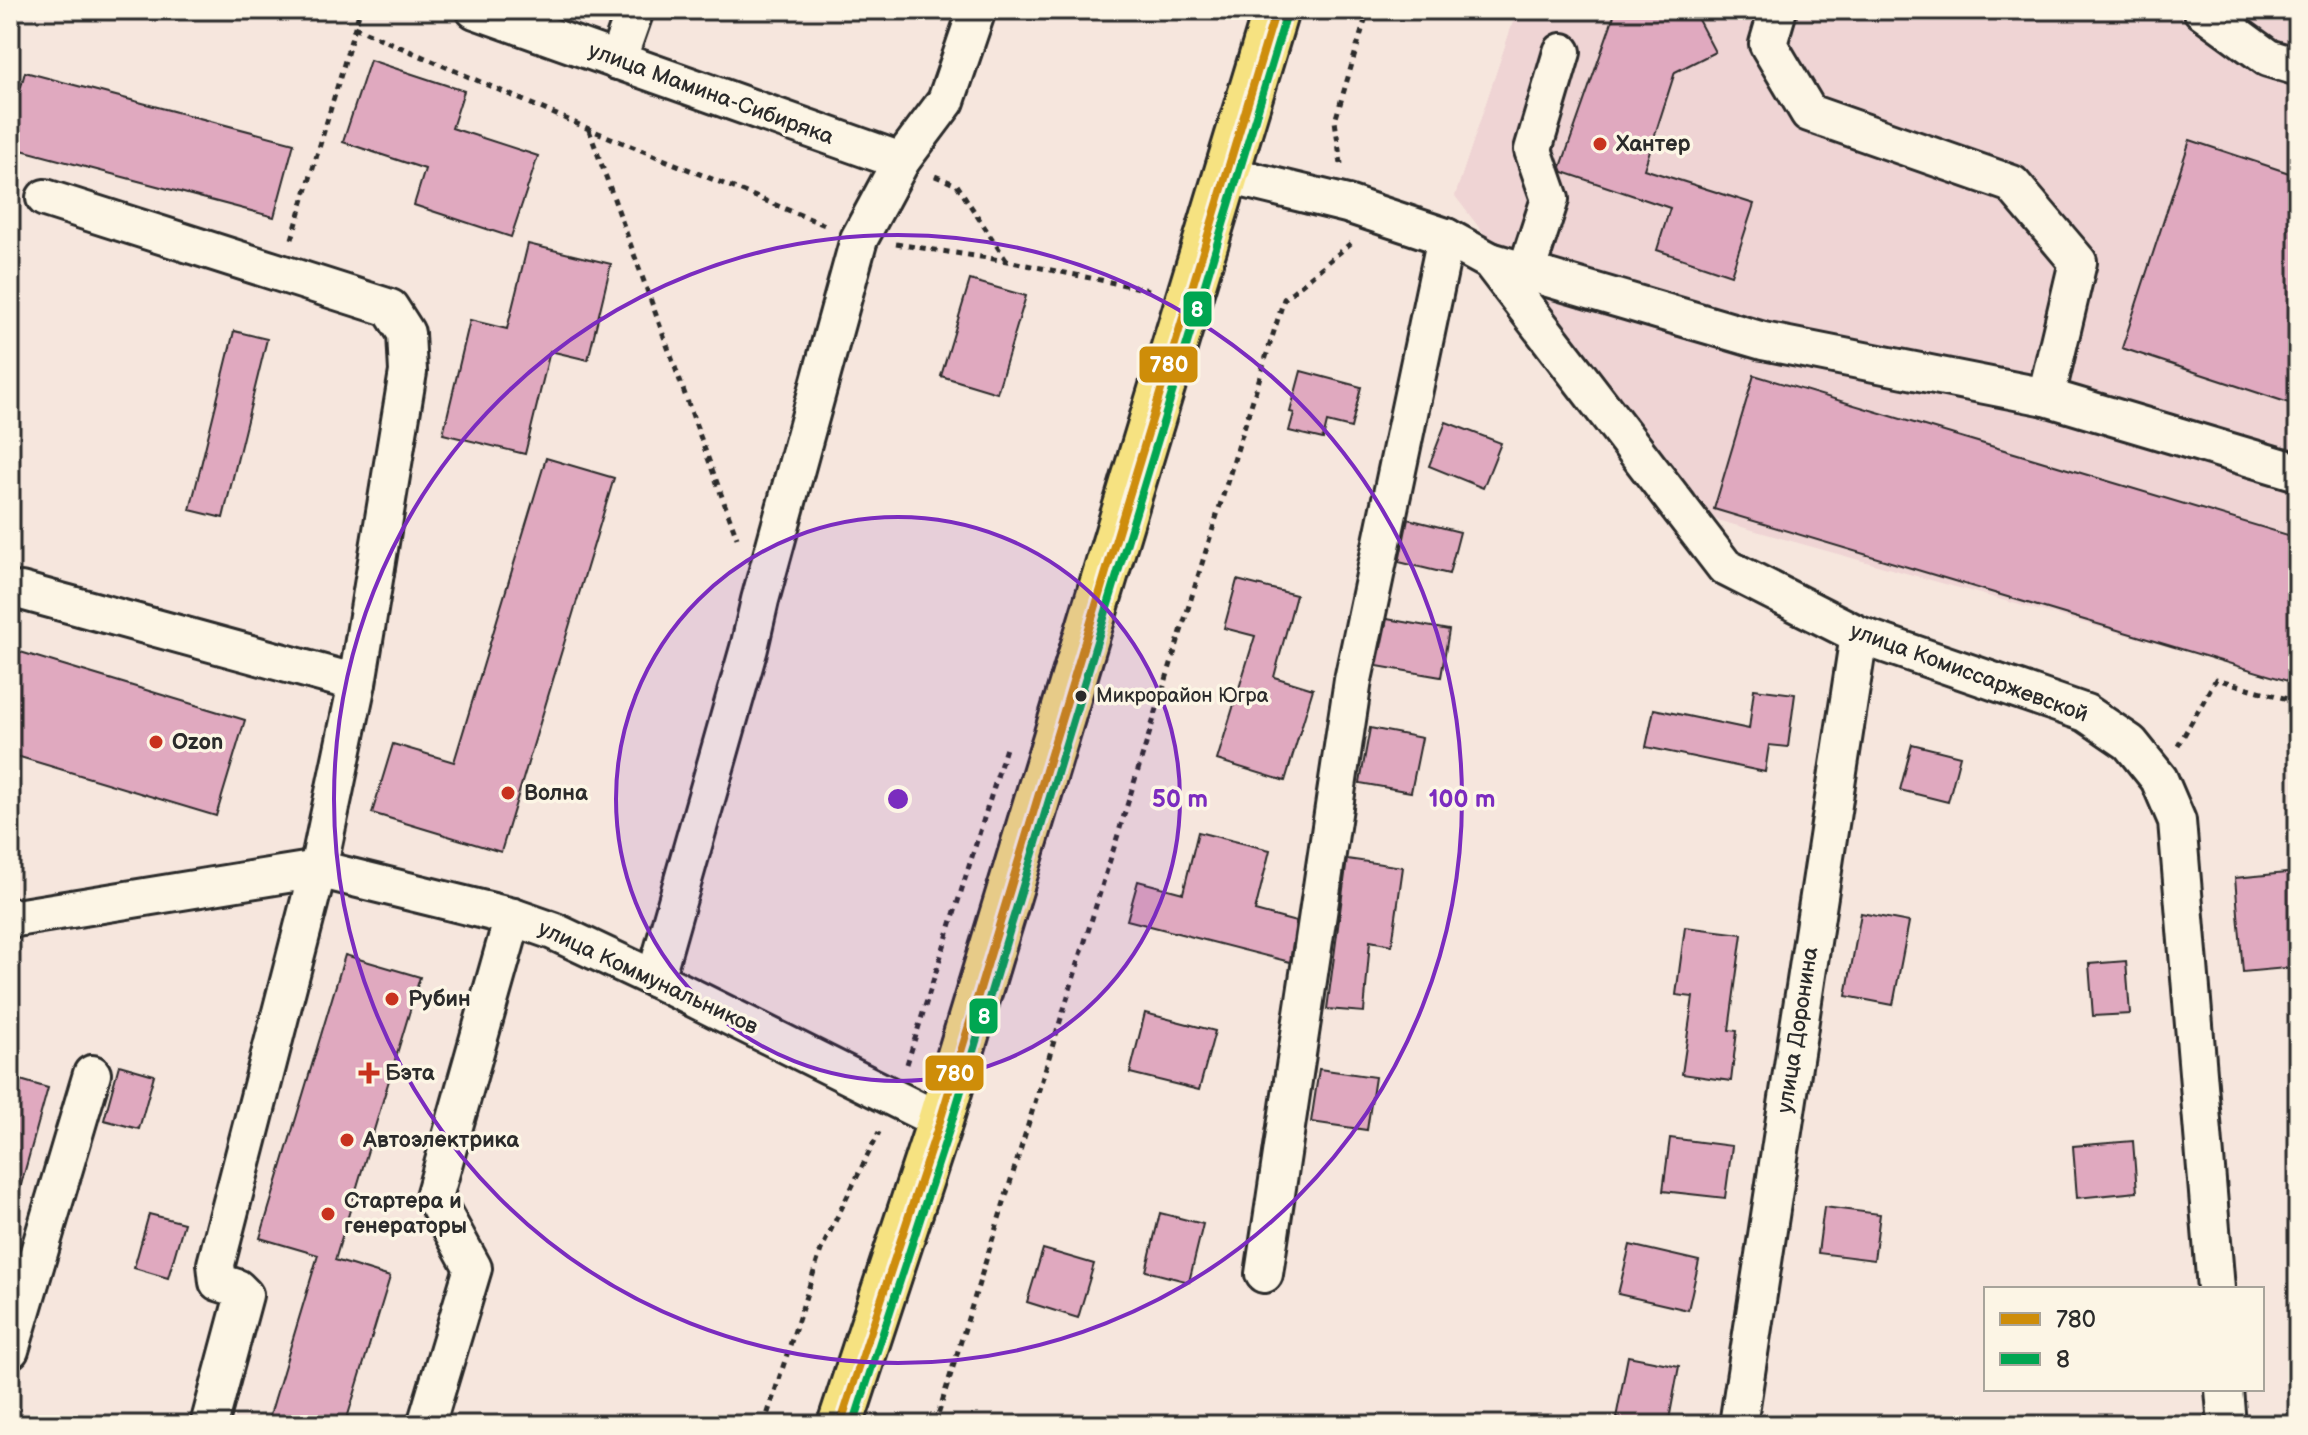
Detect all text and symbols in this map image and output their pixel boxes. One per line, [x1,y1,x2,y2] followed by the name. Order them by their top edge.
[585,37,837,151] street label: улица Мамина-Сибиряка
[1615,131,1690,158] place label: Хантер
[1591,135,1609,153] marker: Хантер
[1182,290,1213,328] line badge: 8
[1190,297,1204,324] text: 8
[1138,345,1199,384] line badge: 780
[1149,352,1189,379] text: 780
[1846,617,2092,729] street label: улица Комиссаржевской
[1096,684,1269,708] place label: Микрорайон Югра
[1073,688,1089,704] marker: Микрорайон Югра
[172,729,223,756] place label: Ozon
[147,733,165,751] marker: Ozon
[524,780,588,807] place label: Волна
[499,784,517,802] marker: Волна
[884,785,912,813] centre of rings
[1152,785,1208,814] text: 50 m
[1429,785,1495,814] text: 100 m
[534,915,763,1041] street label: улица Коммунальников
[1772,945,1824,1115] street label: улица Доронина
[408,986,471,1013] place label: Рубин
[383,990,401,1008] marker: Рубин
[968,997,999,1035] line badge: 8
[977,1004,991,1031] text: 8
[924,1054,985,1092] line badge: 780
[385,1060,435,1087] place label: Бэта
[935,1061,975,1088] text: 780
[360,1064,378,1082] marker: Бэта
[362,1127,519,1154] place label: Автоэлектрика
[338,1131,356,1149] marker: Автоэлектрика
[344,1188,467,1240] place label: Стартера и генераторы
[319,1205,337,1223] marker: Стартера и генераторы
[1984,1287,2264,1391] legend
[2056,1305,2096,1334] text: 780
[2056,1345,2070,1374] text: 8

